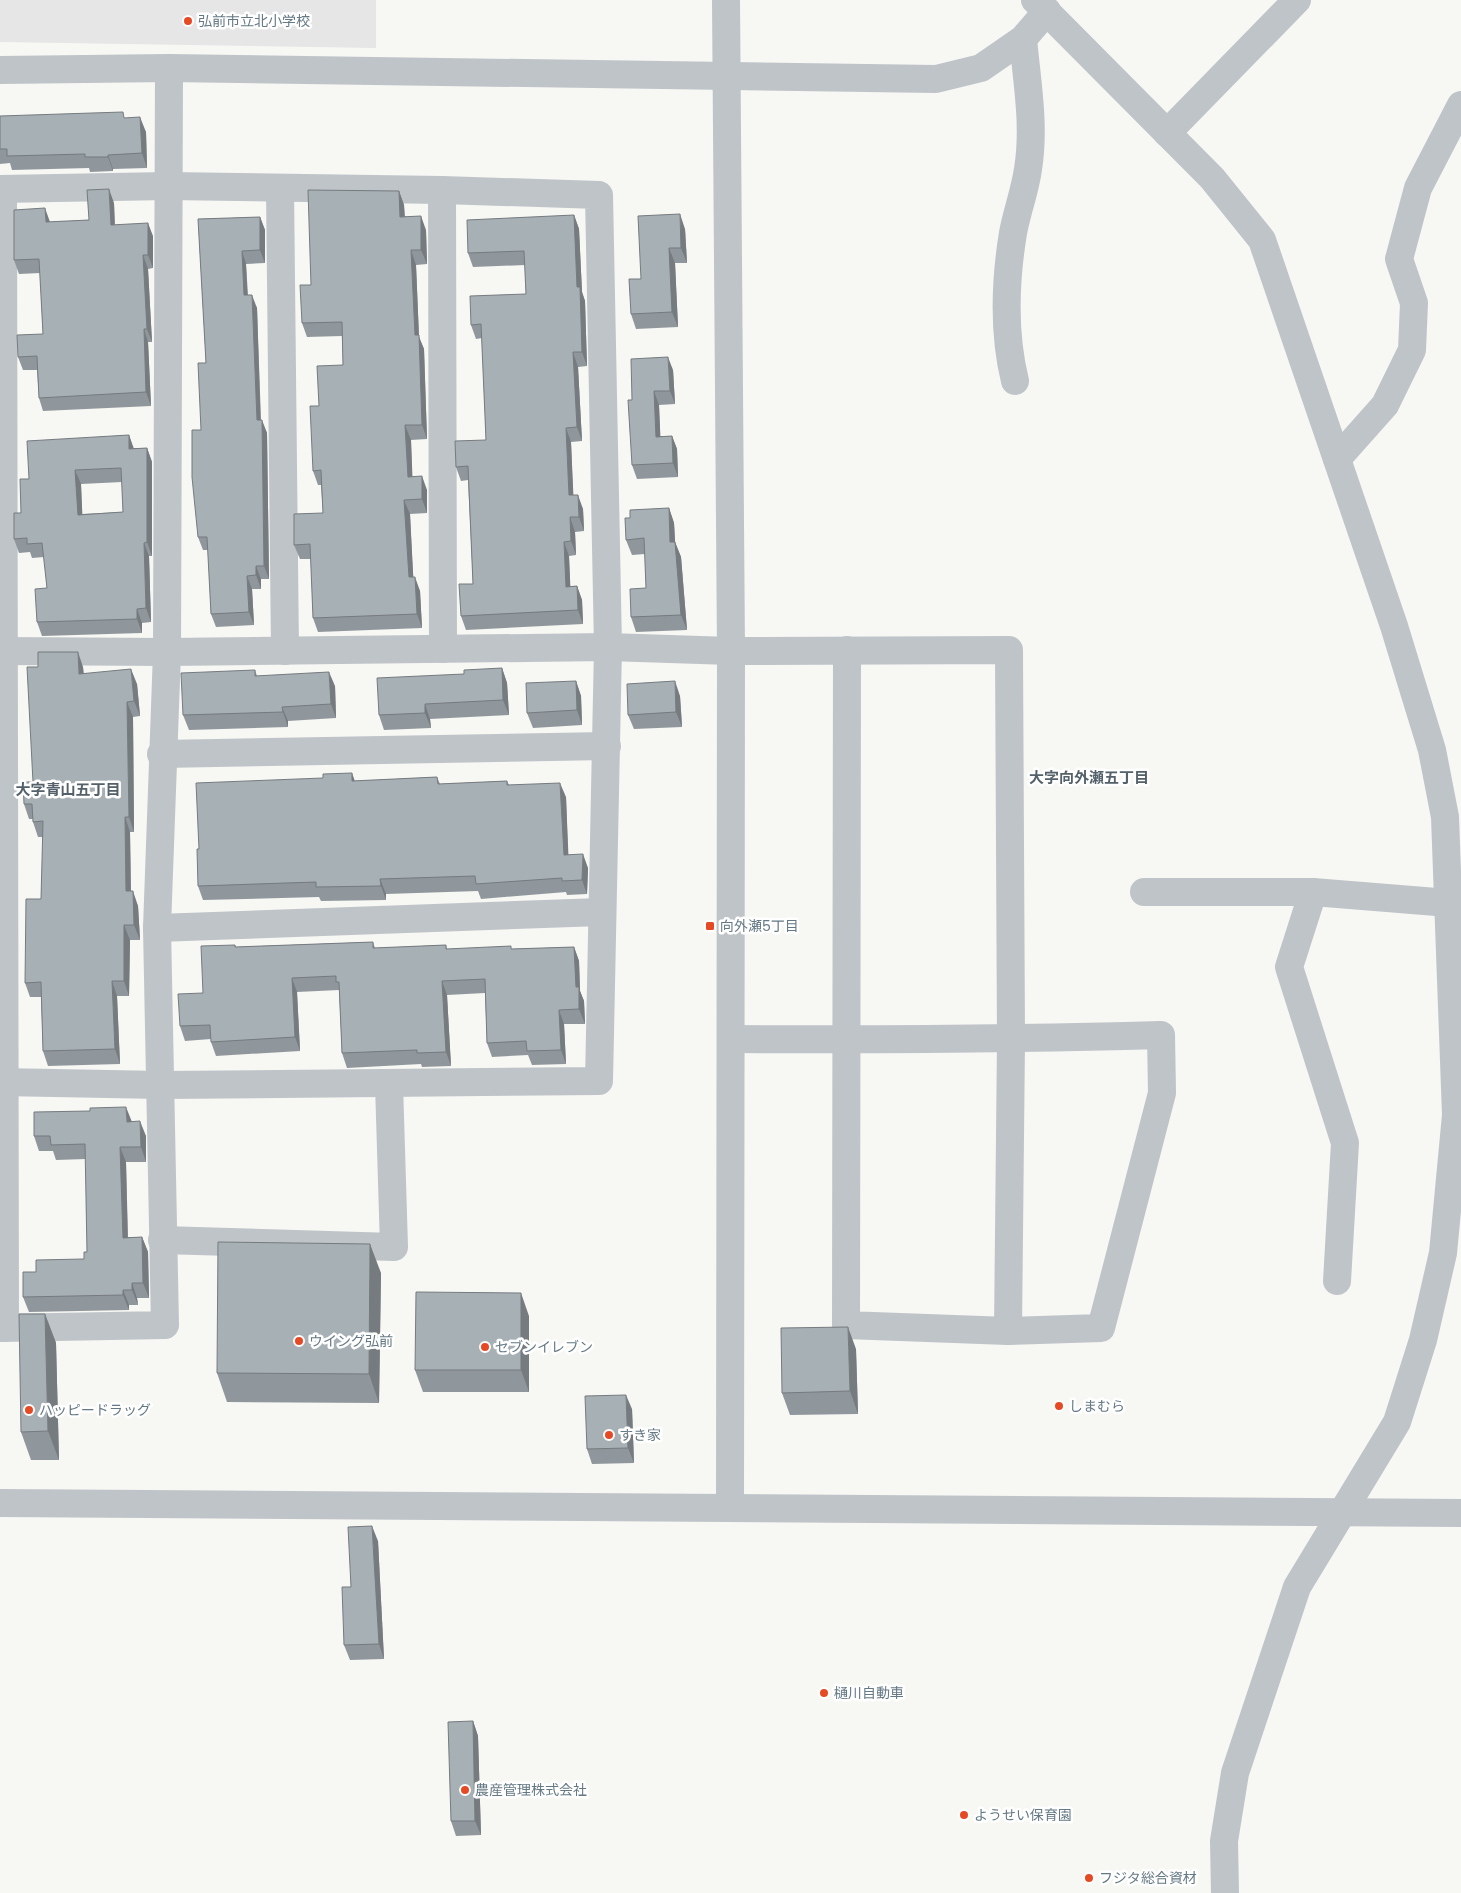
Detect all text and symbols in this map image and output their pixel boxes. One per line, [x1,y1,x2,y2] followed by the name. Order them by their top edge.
[198,11,310,31] place label: 弘前市立北小学校
[182,15,194,27] marker: 弘前市立北小学校
[1029,767,1149,788] district label: 大字向外瀬五丁目
[15,779,121,800] district label: 大字青山五丁目
[720,916,799,936] place label: 向外瀬5丁目
[704,920,716,932] marker: 向外瀬5丁目
[309,1331,393,1351] place label: ウイング弘前
[293,1335,305,1347] marker: ウイング弘前
[495,1337,593,1357] place label: セブンイレブン
[479,1341,491,1353] marker: セブンイレブン
[1069,1396,1125,1416] place label: しまむら
[39,1400,151,1420] place label: ハッピードラッグ
[1053,1400,1065,1412] marker: しまむら
[23,1404,35,1416] marker: ハッピードラッグ
[619,1425,661,1445] place label: すき家
[603,1429,615,1441] marker: すき家
[834,1683,904,1703] place label: 樋川自動車
[818,1687,830,1699] marker: 樋川自動車
[475,1780,587,1800] place label: 農産管理株式会社
[459,1784,471,1796] marker: 農産管理株式会社
[974,1805,1072,1825] place label: ようせい保育園
[958,1809,970,1821] marker: ようせい保育園
[1099,1868,1197,1888] place label: フジタ総合資材
[1083,1872,1095,1884] marker: フジタ総合資材

